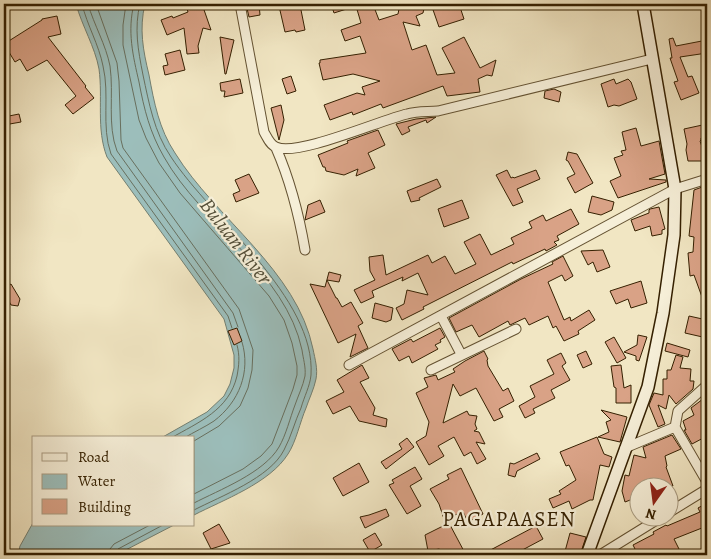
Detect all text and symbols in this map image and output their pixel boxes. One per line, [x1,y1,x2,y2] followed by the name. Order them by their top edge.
[193,192,279,291] water label: Buluan River
[32,436,195,526] legend
[78,447,110,467] text: Road
[77,471,115,491] text: Water
[628,476,678,526] north arrow
[78,497,131,517] text: Building
[644,504,658,525] text: N
[442,505,576,533] district label: PAGAPAASEN

